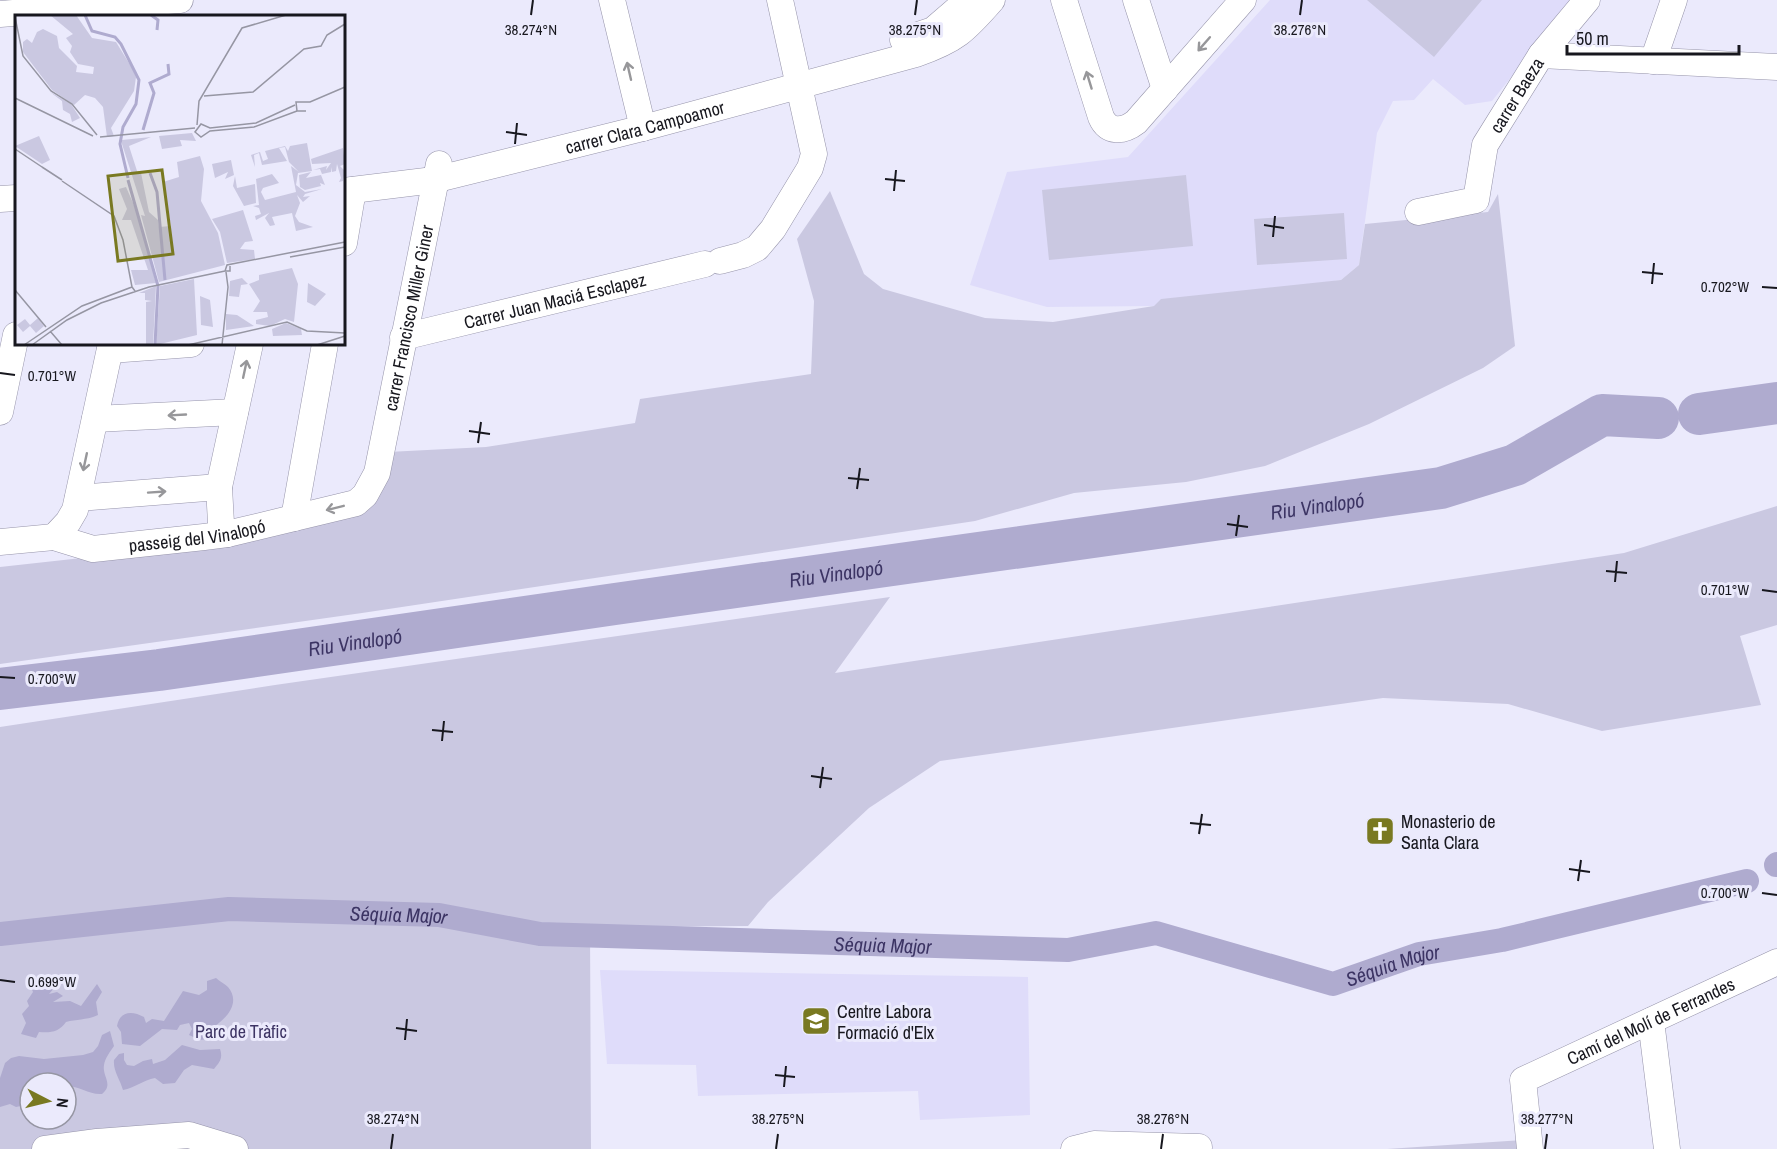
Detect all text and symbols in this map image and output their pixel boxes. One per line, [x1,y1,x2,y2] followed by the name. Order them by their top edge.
[15,15,345,345] inset map
[1567,18,1740,56] scale bar
[505,19,557,40] text: 38.274°N
[889,19,941,40] text: 38.275°N
[1274,19,1326,40] text: 38.276°N
[1576,26,1609,51] text: 50 m
[1198,36,1211,52] one-way arrow
[1483,52,1549,137] street label: carrer Baeza
[622,62,634,81] one-way arrow
[1083,71,1094,90] one-way arrow
[563,94,727,159] street label: carrer Clara Campoamor
[377,223,439,413] street label: carrer Francisco Miller Giner
[461,266,648,334] street label: Carrer Juan Maciá Esclapez
[1701,276,1750,297] text: 0.702°W
[240,359,251,379] one-way arrow
[28,365,77,386] text: 0.701°W
[168,409,188,420] one-way arrow
[79,453,91,472] one-way arrow
[1269,485,1366,525] water label: Riu Vinalopó
[147,486,167,497] one-way arrow
[326,503,345,515] one-way arrow
[128,513,268,558] street label: passeig del Vinalopó
[787,553,885,593] water label: Riu Vinalopó
[1701,579,1750,600] text: 0.701°W
[306,622,404,662] water label: Riu Vinalopó
[28,668,77,689] text: 0.700°W
[1401,809,1495,855] place label: Monasterio de Santa Clara
[1364,815,1396,847] church icon: Monasterio de Santa Clara
[1701,882,1750,903] text: 0.700°W
[349,899,450,930] water label: Séquia Major
[833,929,932,959] water label: Séquia Major
[1342,937,1442,992] water label: Séquia Major
[28,971,77,992] text: 0.699°W
[1563,971,1739,1071] street label: Camí del Molí de Ferrandes
[837,999,935,1045] place label: Centre Labora Formació d'Elx
[800,1005,832,1037] school or university icon: Centre Labora Formació d'Elx
[195,1019,287,1044] park label: Parc de Tràfic
[18,1071,78,1131] north arrow
[51,1097,74,1109] text: N
[367,1108,419,1129] text: 38.274°N
[752,1108,804,1129] text: 38.275°N
[1137,1108,1189,1129] text: 38.276°N
[1521,1108,1573,1129] text: 38.277°N

